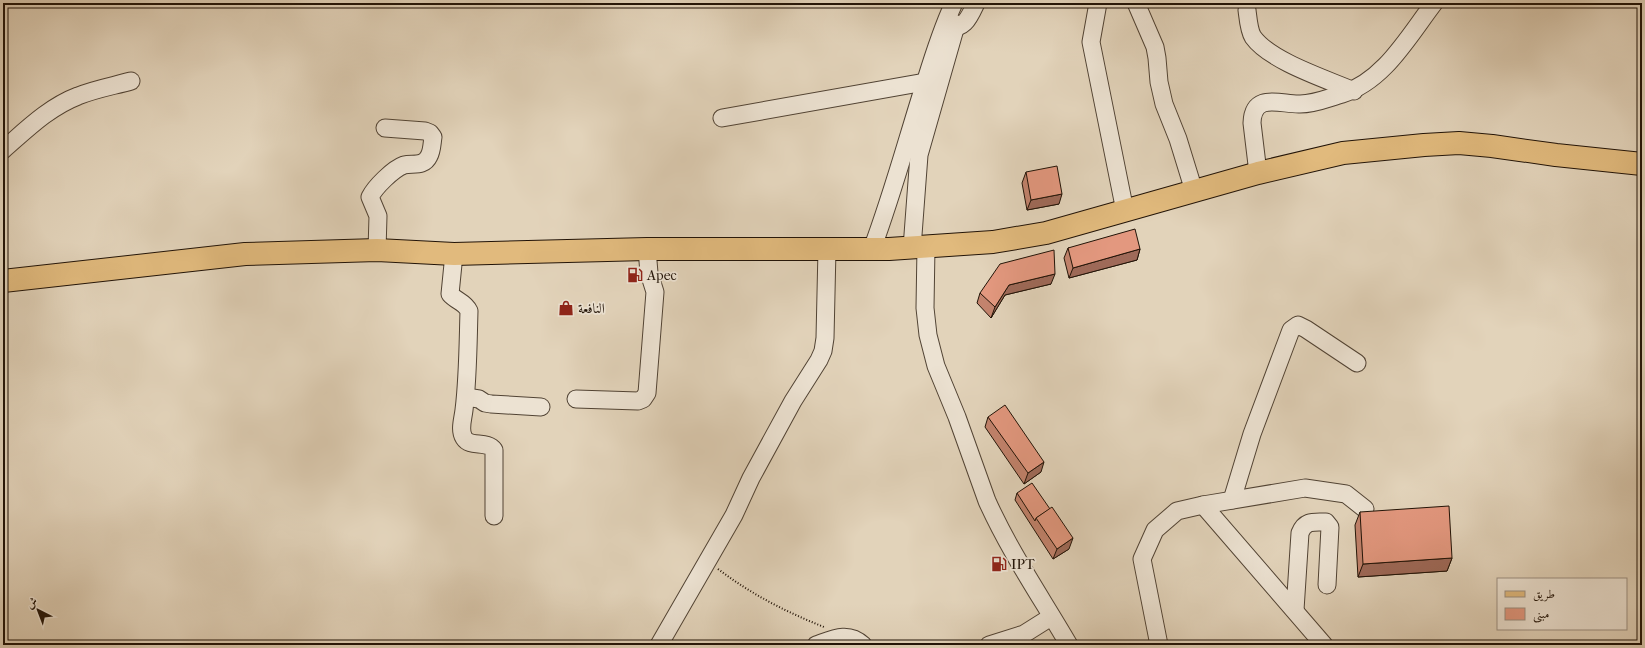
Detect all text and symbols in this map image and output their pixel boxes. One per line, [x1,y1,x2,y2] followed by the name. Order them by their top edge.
[626,266,644,284] fuel station icon: Apec
[646,267,677,284] place label: Apec
[557,299,575,317] shop icon: النافعة
[578,300,605,317] place label: النافعة
[990,555,1008,573] fuel station icon: IPT
[1011,556,1035,573] place label: IPT
[1497,578,1627,630] legend
[1533,587,1555,602] text: طريق
[18,590,58,630] north arrow
[23,594,40,611] text: ش
[1533,607,1549,623] text: مبنى

